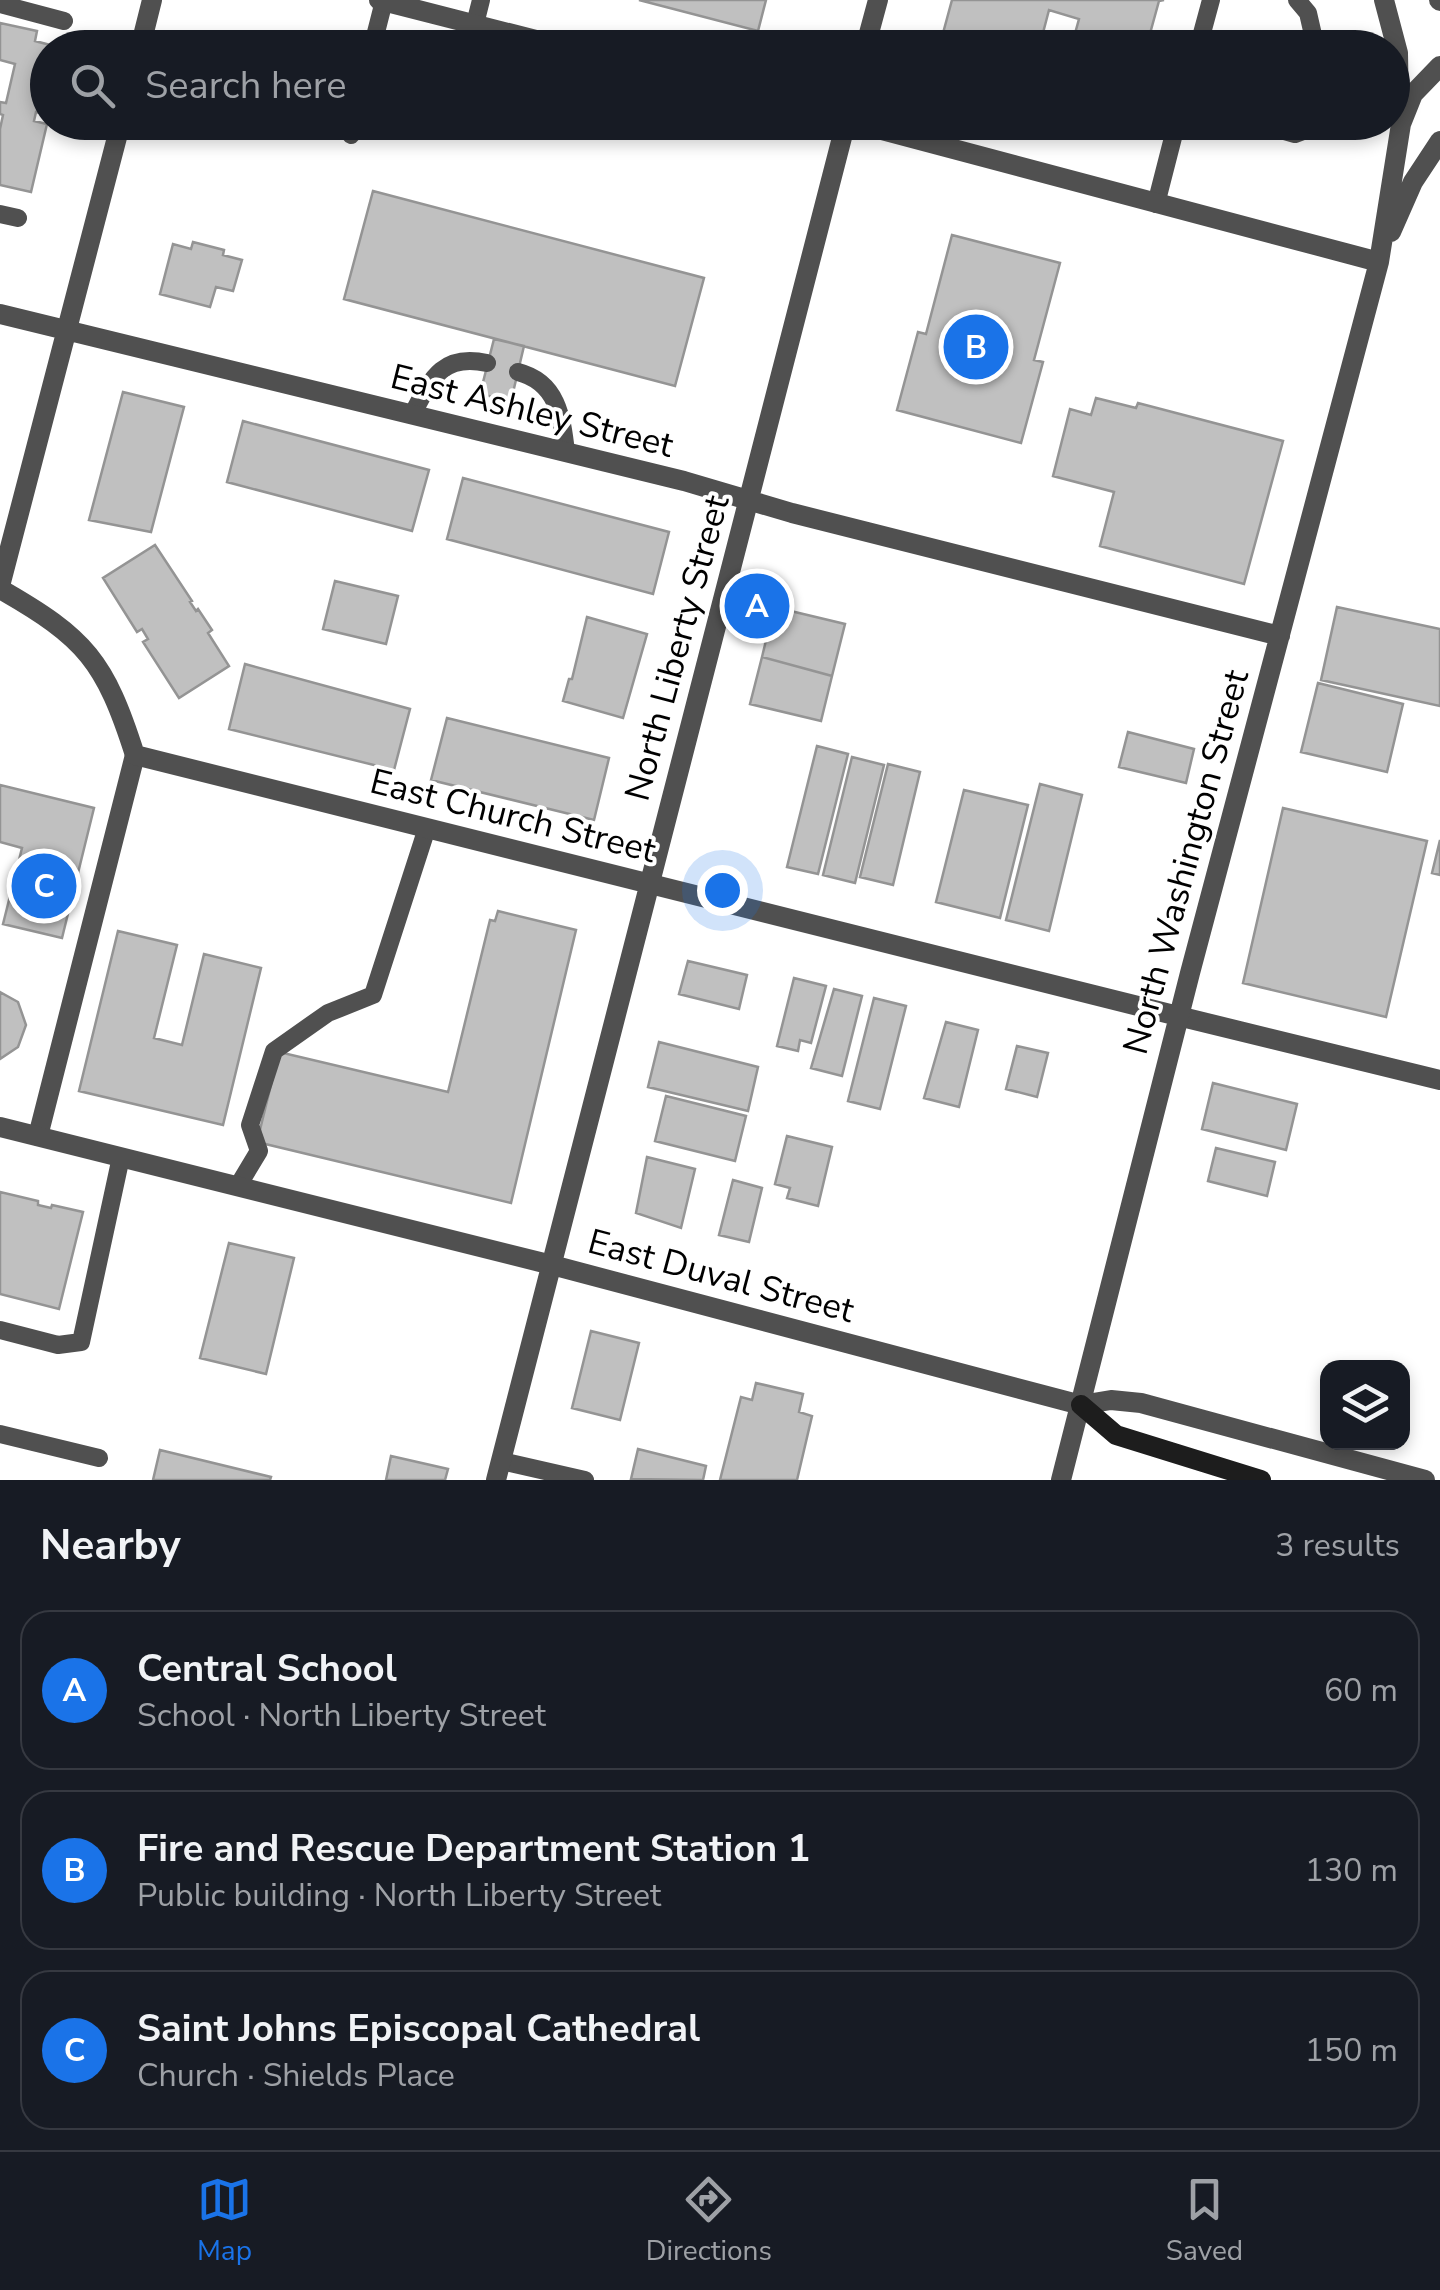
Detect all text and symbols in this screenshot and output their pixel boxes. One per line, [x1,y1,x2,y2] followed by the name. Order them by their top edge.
[30,30,1410,140] search box
[65,58,120,113] icon: search
[145,60,346,111] text: Search here
[944,310,1008,384] pin: B
[386,353,679,469] street label: East Ashley Street
[614,489,741,806] street label: North Liberty Street
[724,568,790,644] pin: A
[1112,664,1260,1059] street label: North Washington Street
[365,758,661,874] street label: East Church Street
[12,848,76,924] pin: C
[697,865,748,916] your location
[583,1218,860,1334] street label: East Duval Street
[1320,1360,1410,1450] map controls
[1320,1360,1410,1450] button: layers
[40,1517,181,1574] text: Nearby
[1275,1524,1400,1567] text: 3 results
[137,1643,397,1694] text: Central School
[63,1669,86,1712] text: A
[1324,1669,1398,1712] text: 60 m
[137,1694,546,1737] text: School · North Liberty Street
[137,1823,810,1874] text: Fire and Rescue Department Station 1
[63,1849,86,1892] text: B
[1305,1849,1398,1892] text: 130 m
[137,1874,661,1917] text: Public building · North Liberty Street
[137,2003,700,2054] text: Saint Johns Episcopal Cathedral
[64,2029,85,2072] text: C
[1305,2029,1398,2072] text: 150 m
[137,2054,455,2097] text: Church · Shields Place
[197,2172,252,2270] tab: Map
[646,2172,772,2270] tab: Directions
[1166,2172,1243,2270] tab: Saved

